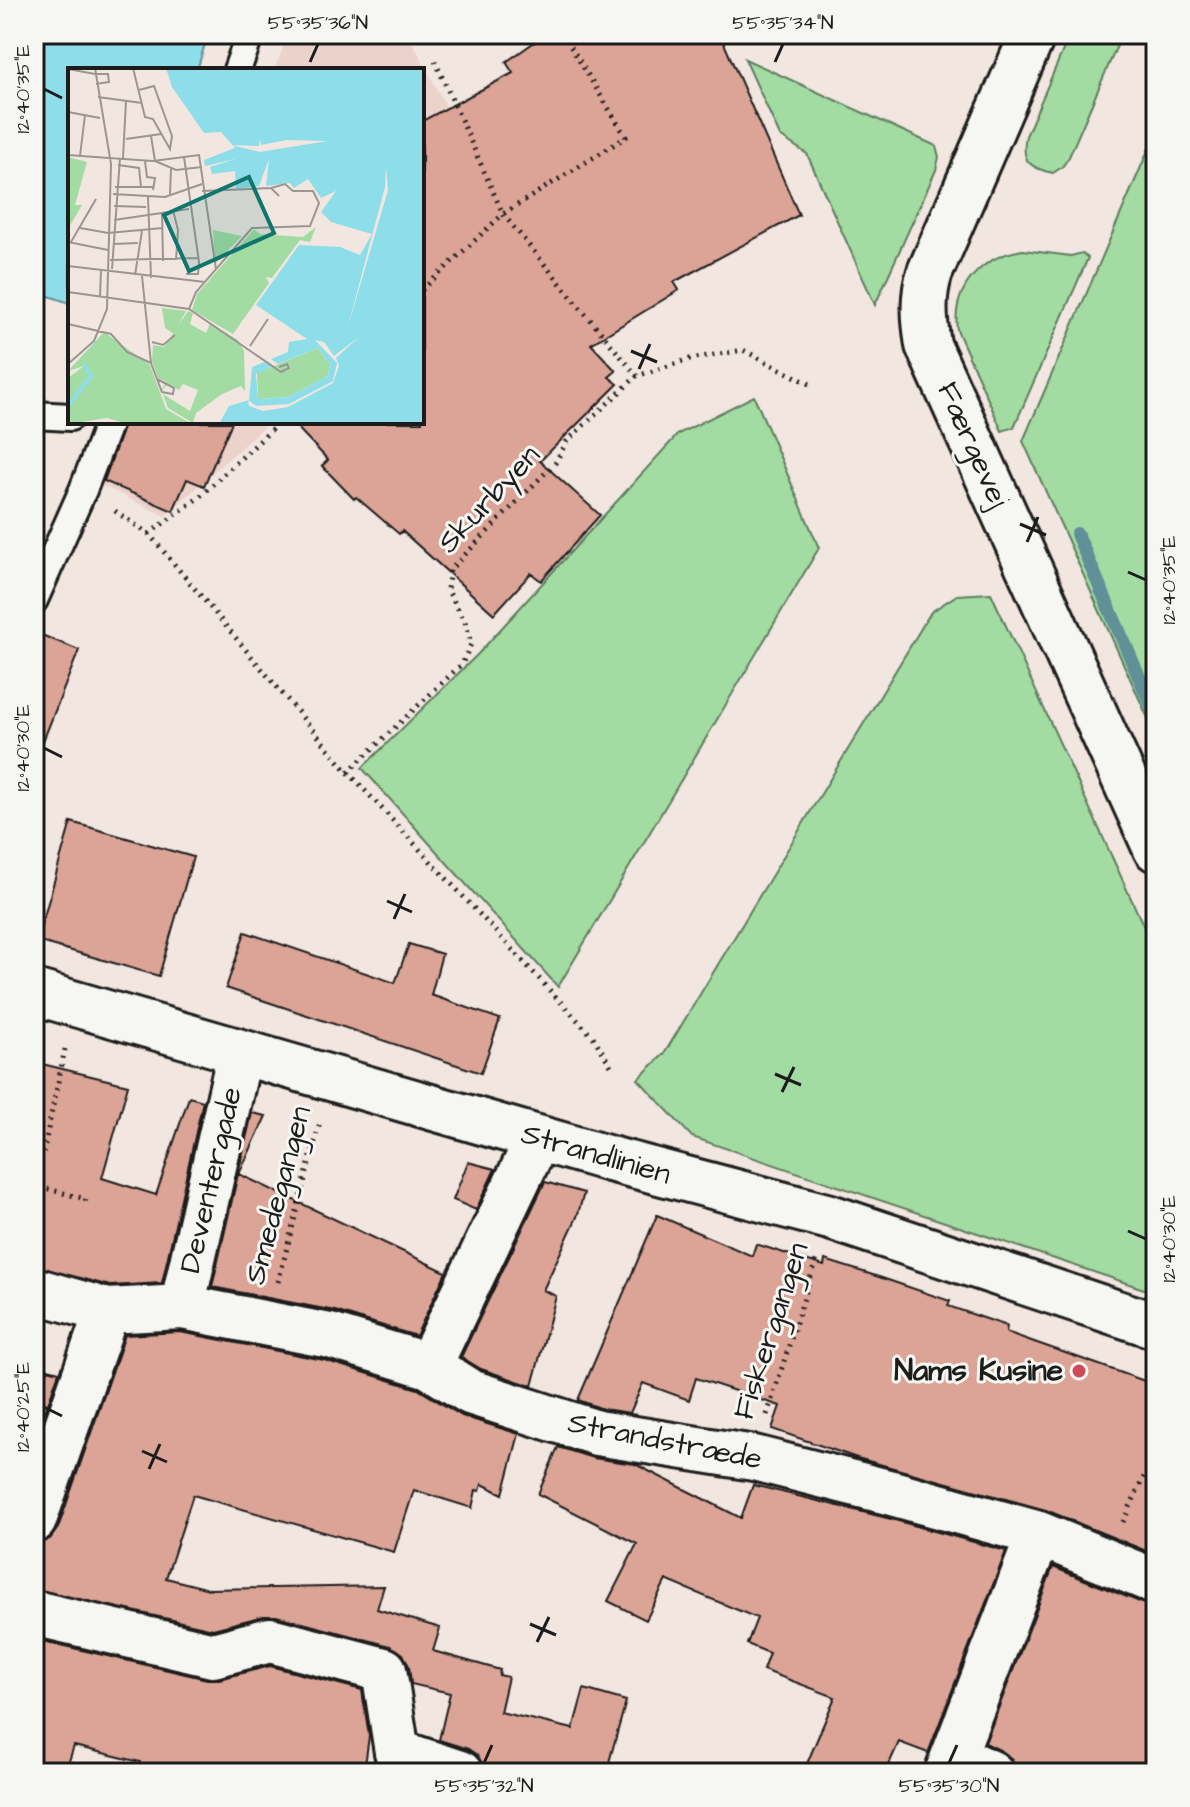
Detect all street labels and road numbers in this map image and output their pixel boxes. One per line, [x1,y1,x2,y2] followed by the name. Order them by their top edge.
[926,375,1020,516] street label: Færgevej
[428,436,551,563] street label: Skurbyen
[169,1083,254,1277] street label: Deventergade
[234,1101,323,1289] street label: Smedegangen
[516,1113,676,1195] street label: Strandlinien
[723,1237,820,1425] street label: Fiskergangen
[564,1402,766,1480] street label: Strandstræde

